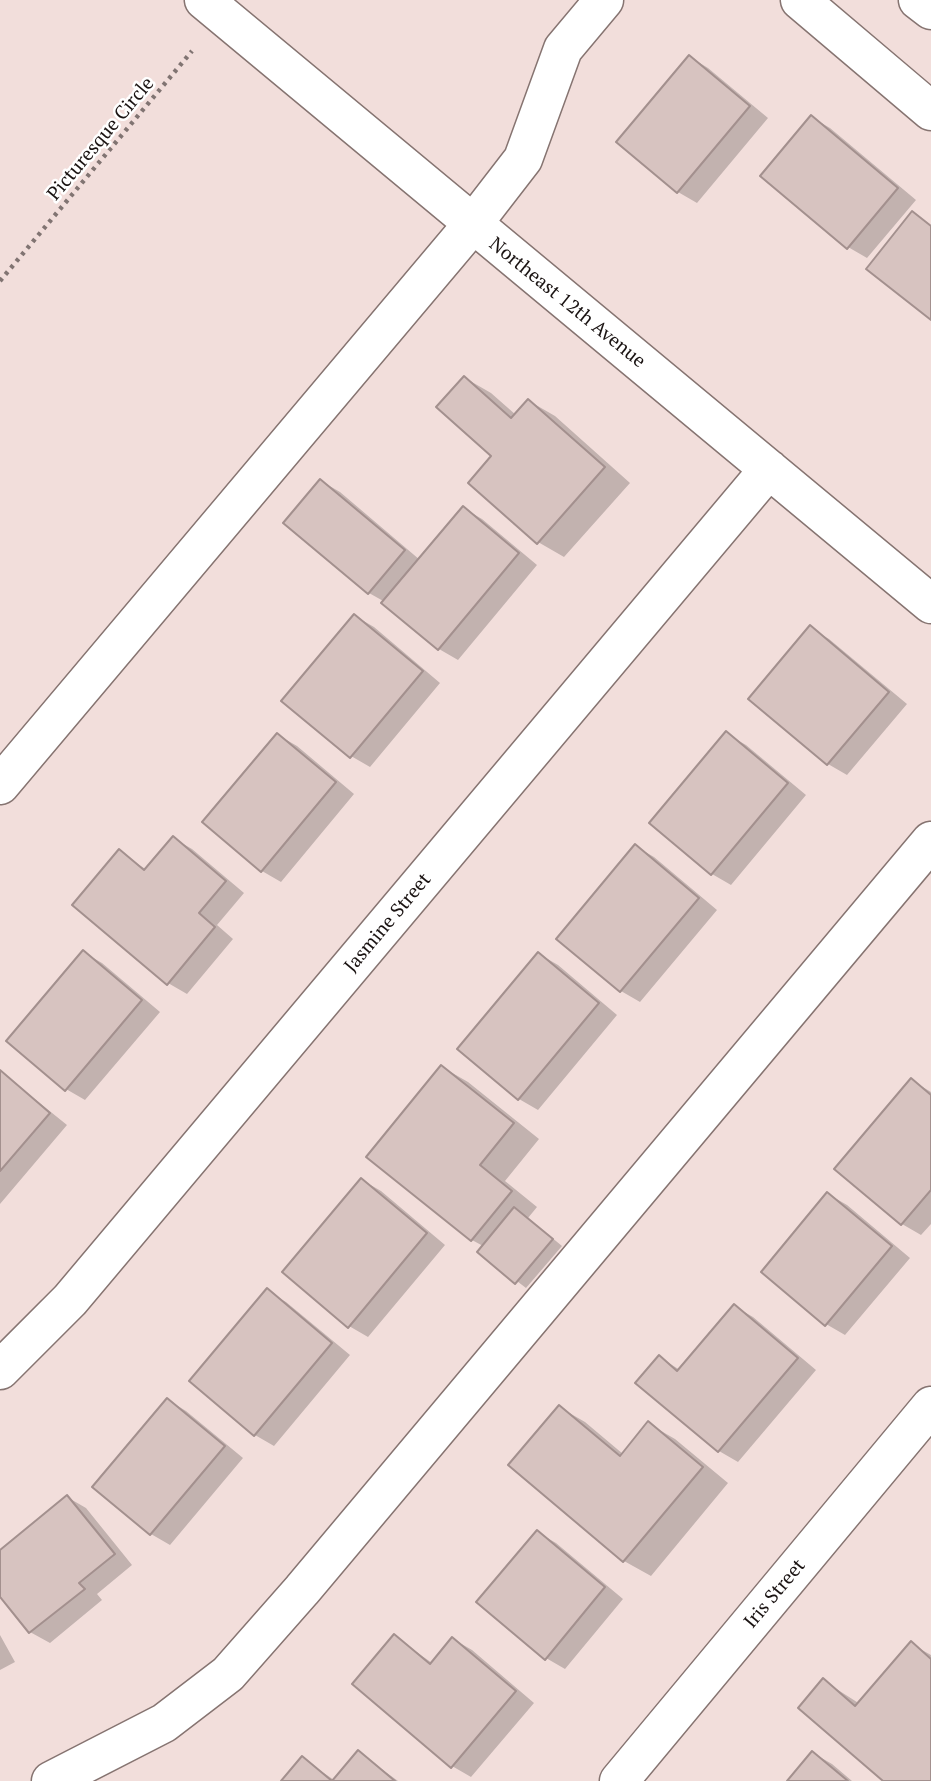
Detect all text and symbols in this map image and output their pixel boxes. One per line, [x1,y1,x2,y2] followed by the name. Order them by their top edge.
[43,73,159,205] street label: Picturesque Circle
[484,233,650,373] street label: Northeast 12th Avenue
[340,869,436,977] street label: Jasmine Street
[740,1555,810,1633] street label: Iris Street

